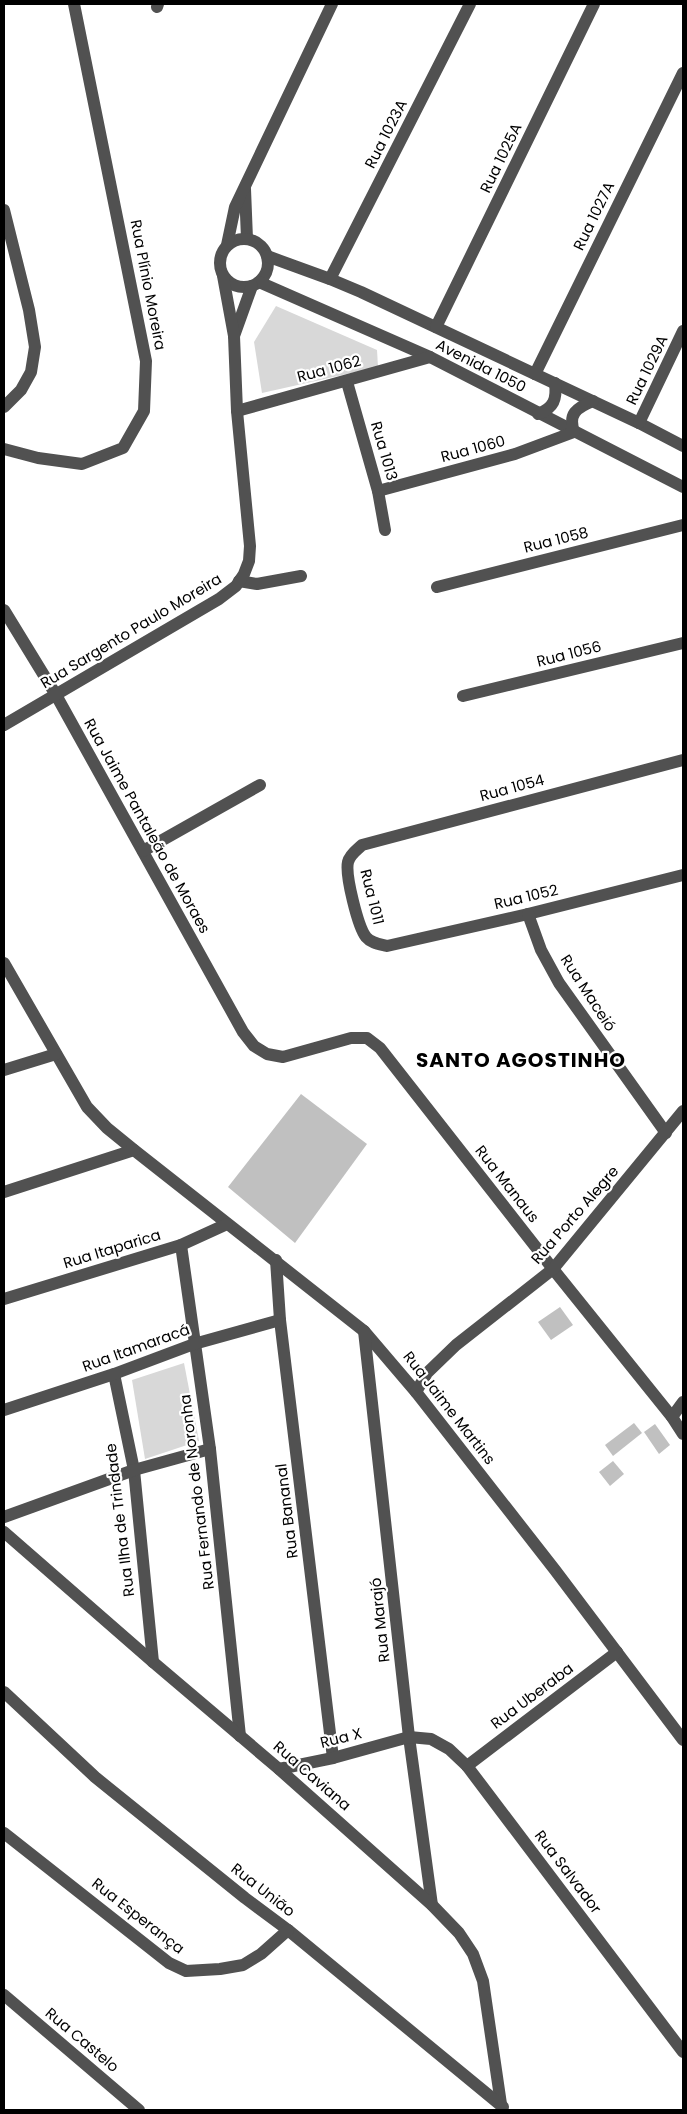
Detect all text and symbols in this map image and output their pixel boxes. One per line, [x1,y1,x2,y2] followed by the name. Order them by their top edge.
[359,96,412,172] street label: Rua 1023A
[475,119,526,196] street label: Rua 1025A
[568,178,619,254] street label: Rua 1027A
[126,218,171,352] street label: Rua Plínio Moreira
[621,331,672,408] street label: Rua 1029A
[433,334,530,397] street label: Avenida 1050
[295,350,363,387] street label: Rua 1062
[366,419,403,483] street label: Rua 1013
[438,430,507,467] street label: Rua 1060
[521,521,590,558] street label: Rua 1058
[36,568,225,693] street label: Rua Sargento Paulo Moreira
[534,635,603,672] street label: Rua 1056
[79,714,216,937] street label: Rua Jaime Pantaleão de Moraes
[477,769,546,806] street label: Rua 1054
[355,867,390,927] street label: Rua 1011
[492,879,560,914] street label: Rua 1052
[556,950,621,1035] street label: Rua Maceió
[416,1046,626,1074] district label: SANTO AGOSTINHO
[470,1141,544,1227] street label: Rua Manaus
[526,1161,623,1268] street label: Rua Porto Alegre
[61,1224,163,1273] street label: Rua Itaparica
[79,1318,192,1377] street label: Rua Itamaracá
[398,1347,500,1469] street label: Rua Jaime Martins
[174,1393,219,1591] street label: Rua Fernando de Noronha
[100,1442,139,1598] street label: Rua Ilha de Trindade
[270,1462,303,1560] street label: Rua Bananal
[365,1577,394,1663] street label: Rua Marajó
[486,1658,577,1734] street label: Rua Uberaba
[318,1722,364,1753] street label: Rua X
[269,1736,356,1815] street label: Rua Caviana
[530,1826,607,1918] street label: Rua Salvador
[227,1858,300,1921] street label: Rua União
[88,1873,189,1958] street label: Rua Esperança
[41,2002,124,2077] street label: Rua Castelo

